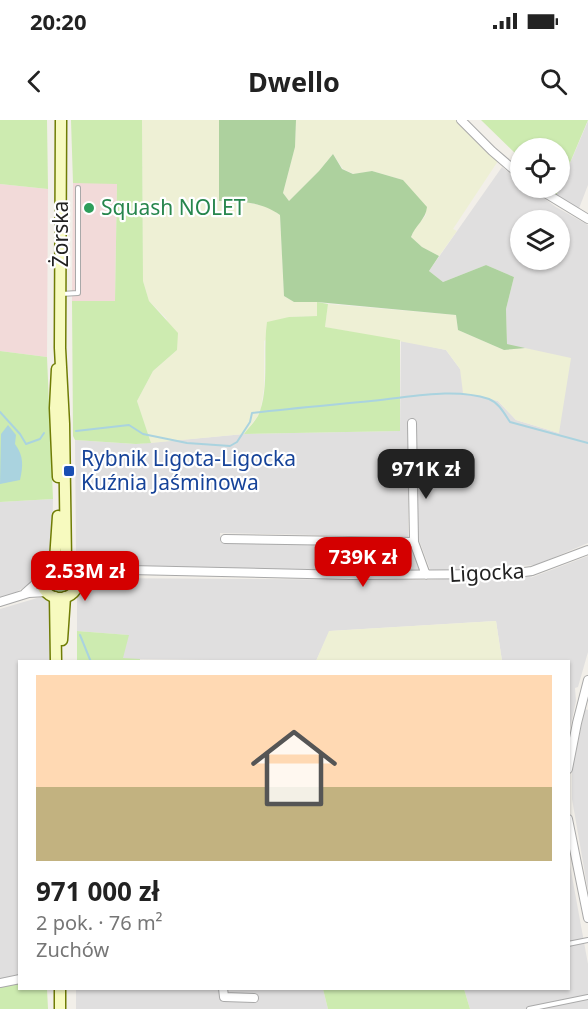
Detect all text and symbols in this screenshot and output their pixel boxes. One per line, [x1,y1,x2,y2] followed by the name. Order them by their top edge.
[30,6,87,36] text: 20:20
[248,63,340,100] text: Dwello
[18,65,51,98] icon: back
[537,65,570,98] icon: search
[510,138,570,270] map controls
[510,138,570,198] button: locate
[101,193,246,221] place label: Squash NOLET
[46,201,74,267] street label: Żorska
[82,201,96,215] marker: Squash NOLET
[510,210,570,270] button: layers
[81,444,296,496] place label: Rybnik Ligota-Ligocka Kuźnia Jaśminowa
[371,449,481,500] pin: 971K zł
[392,455,460,482] text: 971K zł
[62,464,76,478] marker: Rybnik Ligota-Ligocka Kuźnia Jaśminowa
[308,537,418,588] pin: 739K zł
[329,543,397,570] text: 739K zł
[23,551,147,602] pin: 2.53M zł
[449,556,525,588] street label: Ligocka
[45,557,125,584] text: 2.53M zł
[240,714,348,822] icon: home
[36,873,160,909] text: 971 000 zł
[36,909,163,936] text: 2 pok. · 76 m²
[36,936,109,963] text: Zuchów

